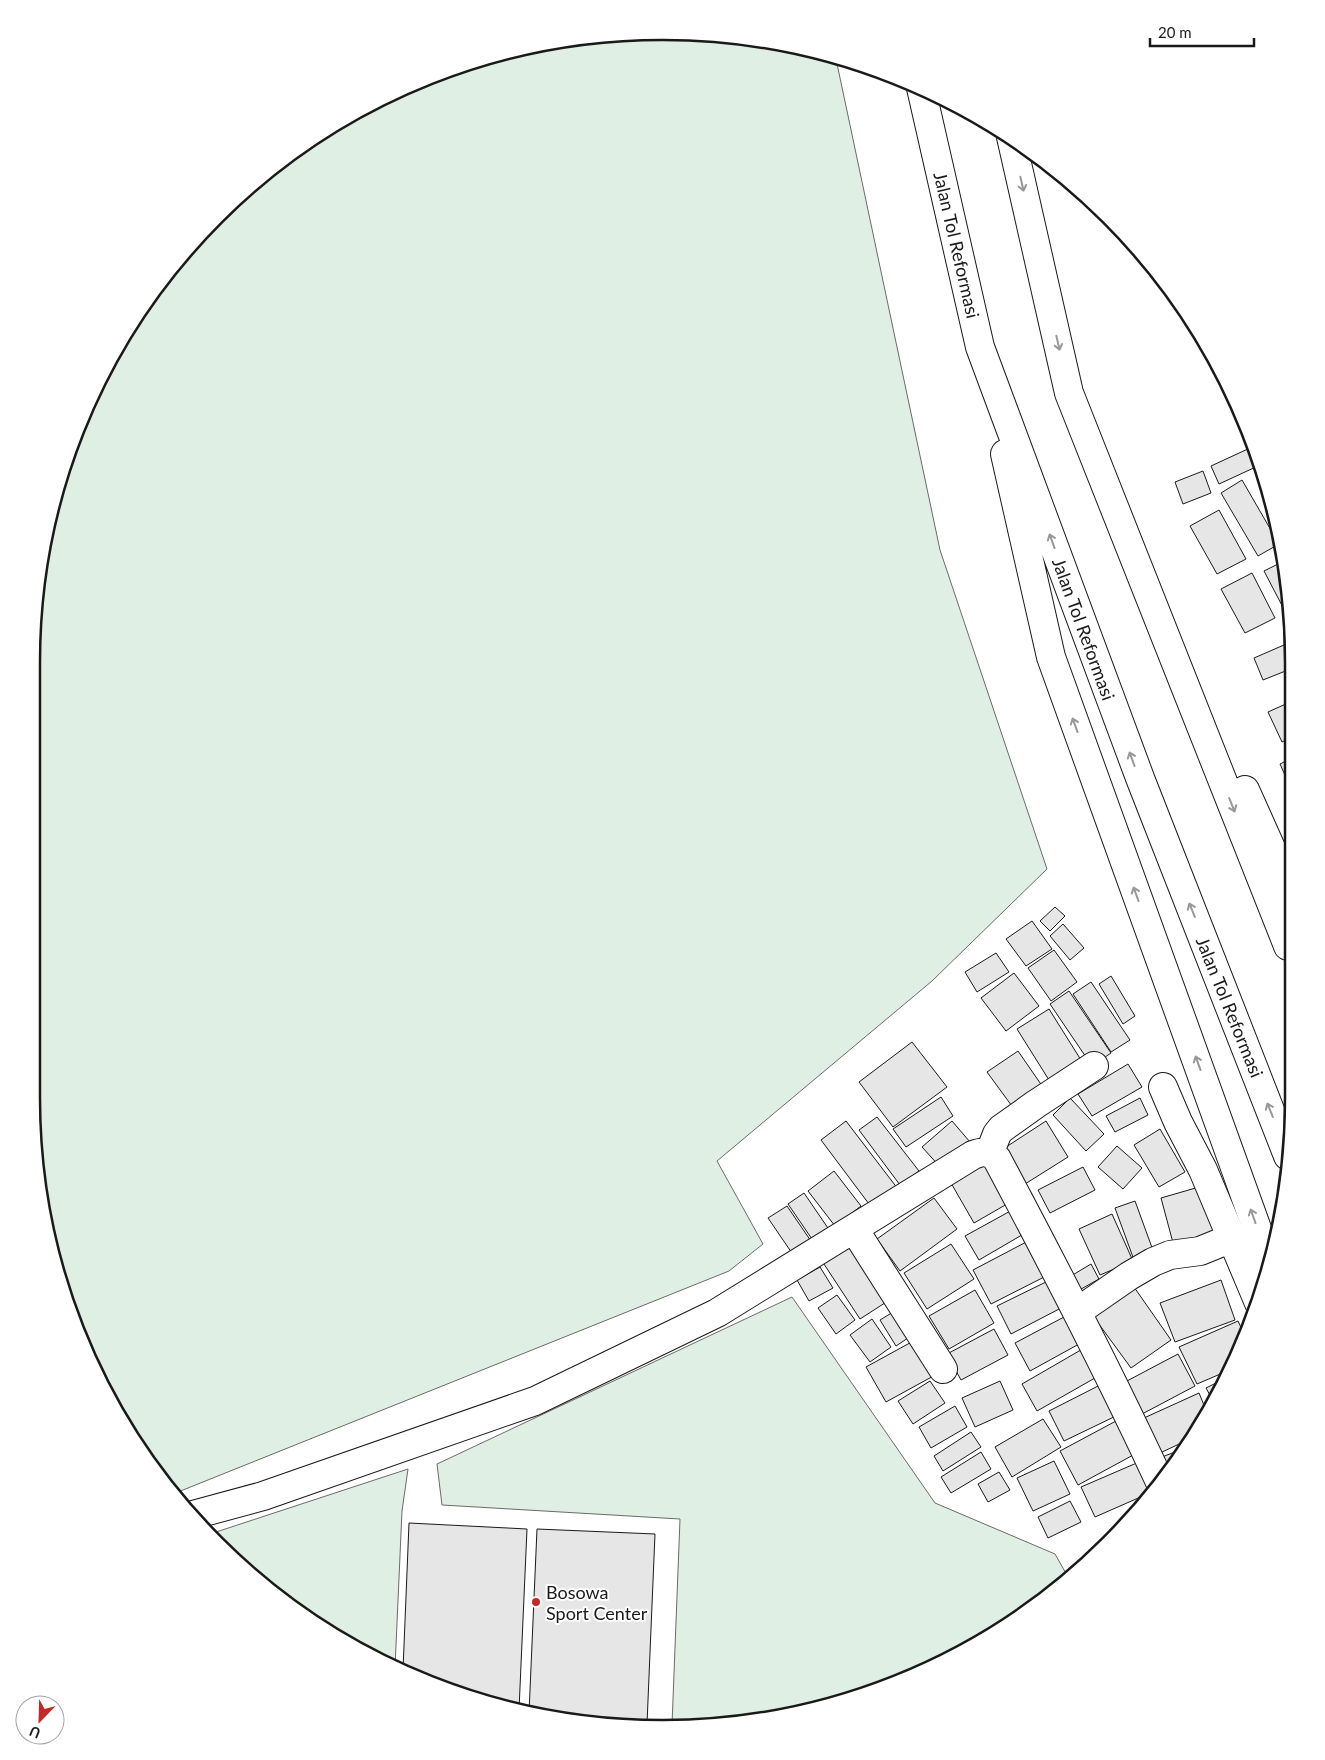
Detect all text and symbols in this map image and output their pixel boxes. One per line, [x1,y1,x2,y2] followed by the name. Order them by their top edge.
[1150,15,1254,47] scale bar
[1158,23,1192,41] text: 20 m
[929,170,985,320] street label: Jalan Tol Reformasi
[1018,176,1027,192] one-way arrow
[1054,334,1063,350] one-way arrow
[1047,534,1056,549] one-way arrow
[1048,555,1120,703] street label: Jalan Tol Reformasi
[1070,717,1079,733] one-way arrow
[1127,752,1137,767] one-way arrow
[1228,797,1238,812] one-way arrow
[1131,887,1140,902] one-way arrow
[1186,903,1196,918] one-way arrow
[1192,933,1268,1081] street label: Jalan Tol Reformasi
[1193,1056,1202,1071] one-way arrow
[1265,1103,1274,1118] one-way arrow
[1248,1209,1257,1224] one-way arrow
[546,1581,648,1624] place label: Bosowa Sport Center
[530,1596,542,1608] marker: Bosowa Sport Center
[15,1695,65,1745] north arrow
[27,1723,43,1742] text: U

